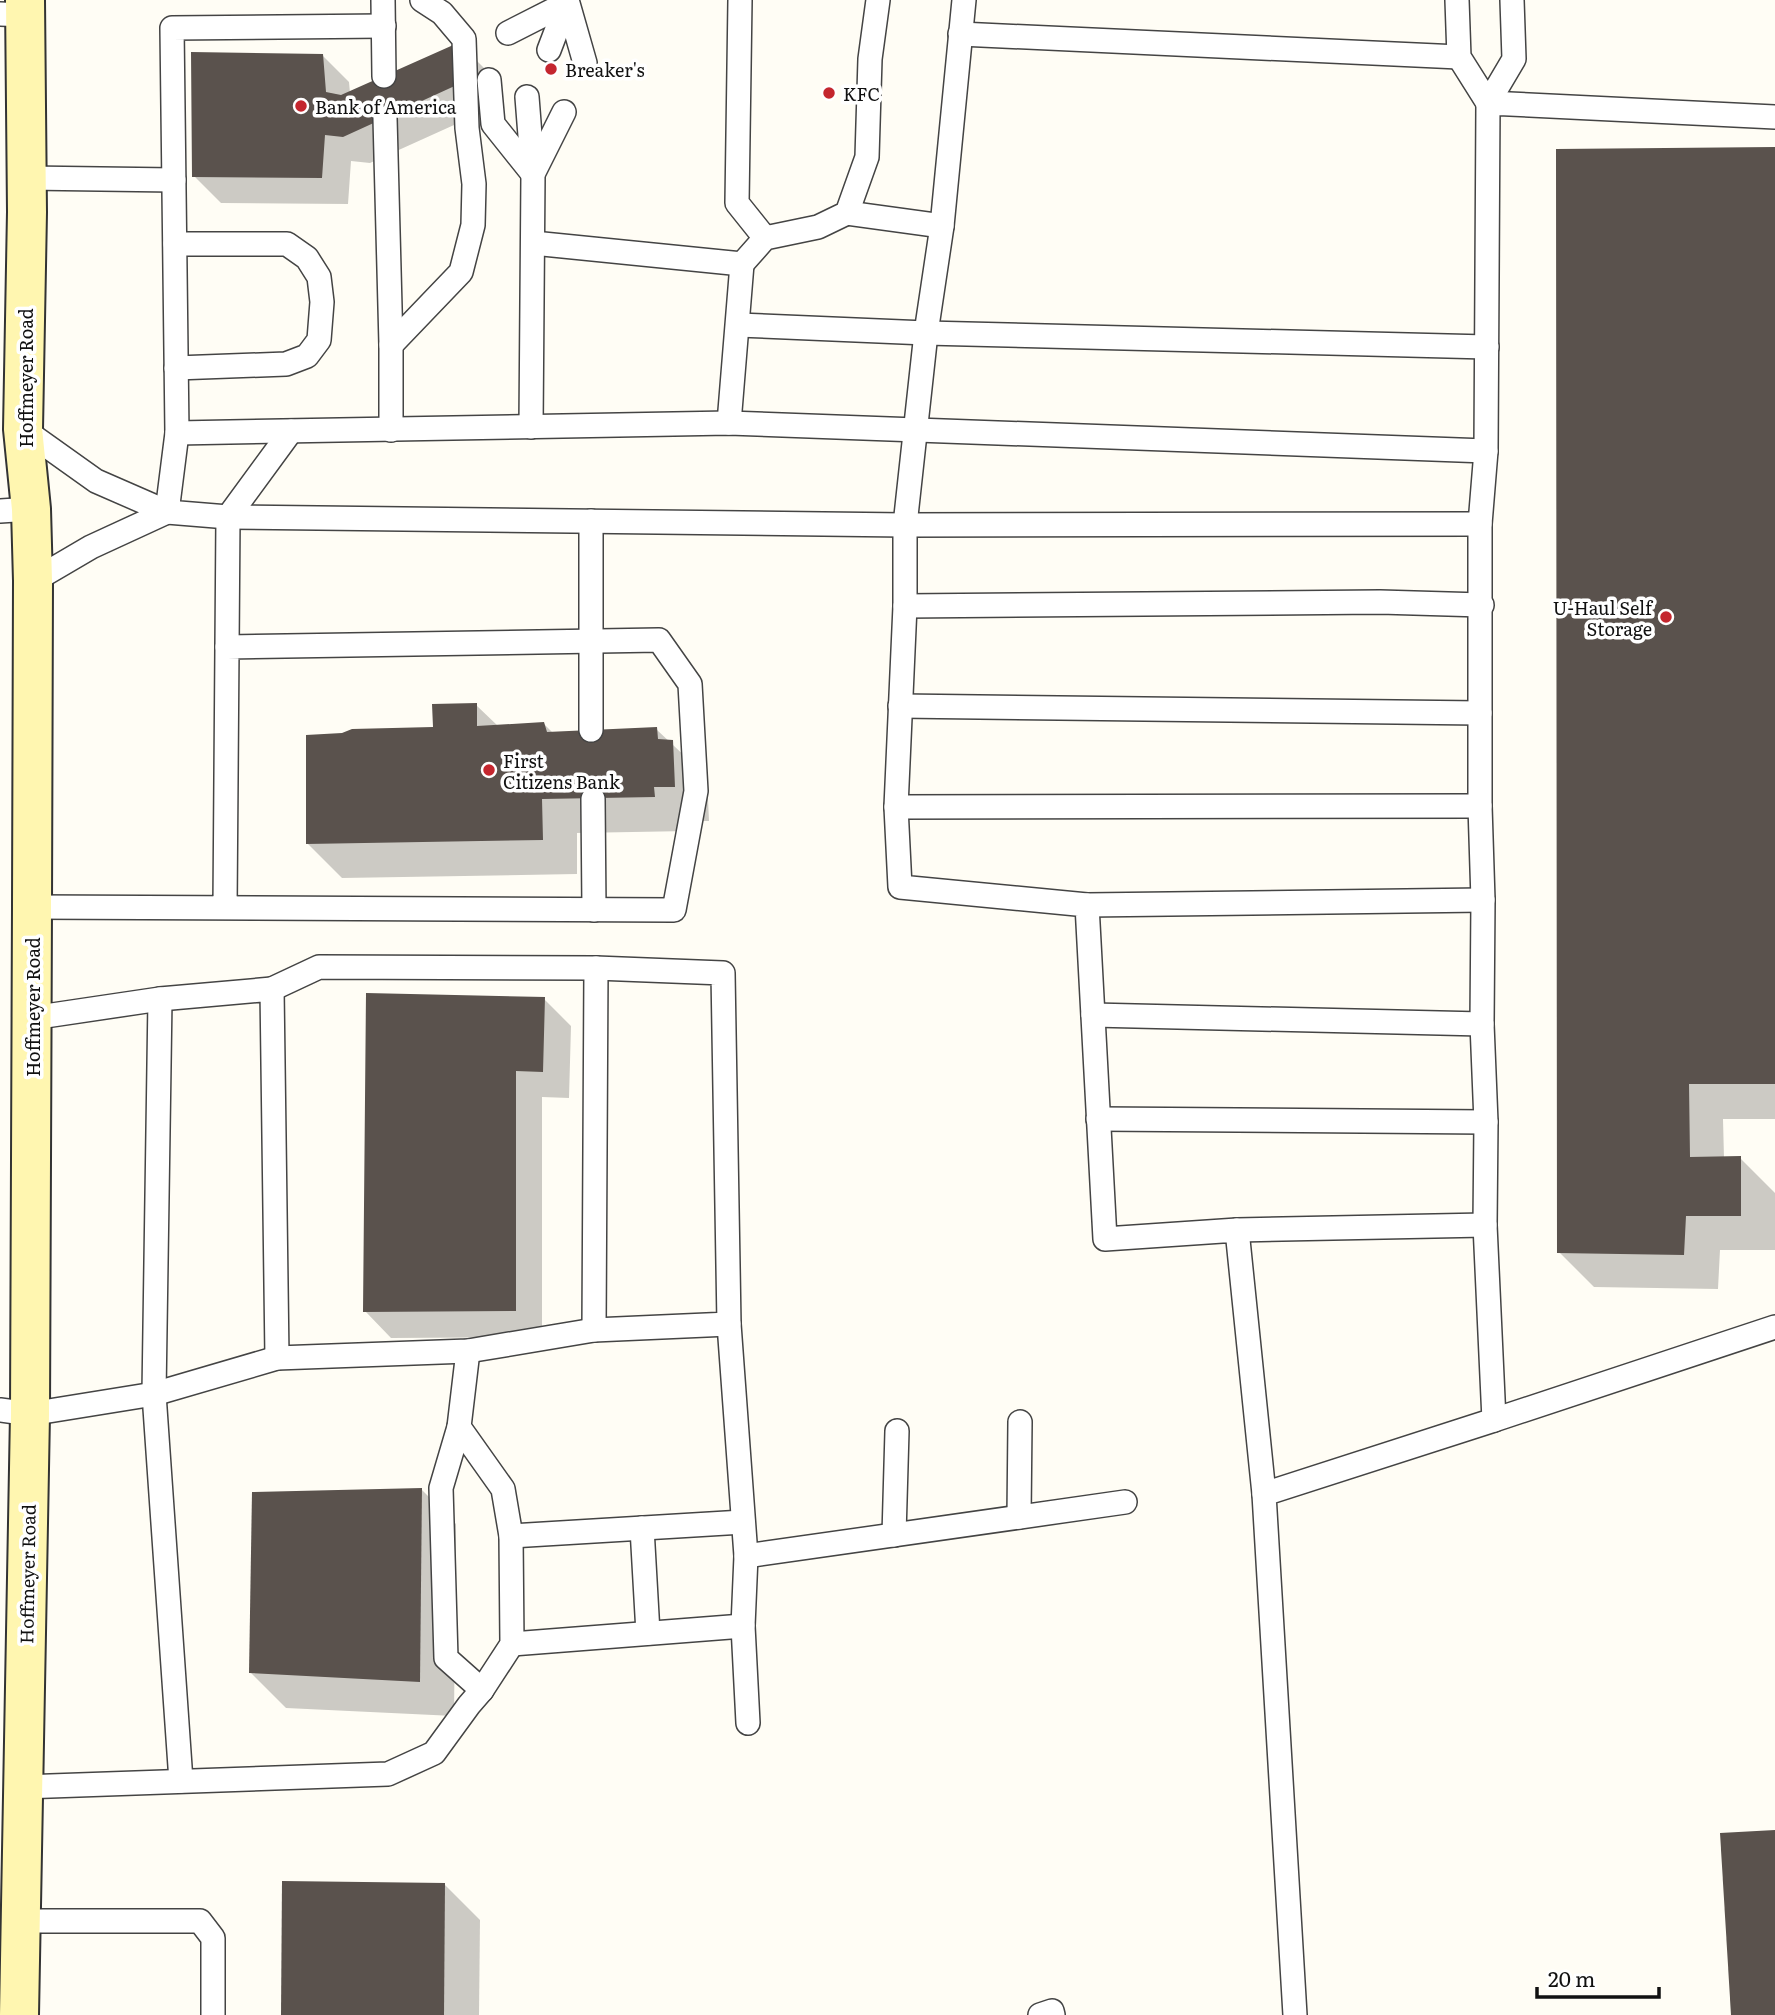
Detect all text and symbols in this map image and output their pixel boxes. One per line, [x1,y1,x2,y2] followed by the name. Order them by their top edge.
[565,56,645,83] place label: Breaker's
[543,61,559,77] marker: Breaker's
[843,80,880,107] place label: KFC
[821,85,837,101] marker: KFC
[315,93,457,120] place label: Bank of America
[293,98,309,114] marker: Bank of America
[12,308,39,448] street label: Hoffmeyer Road
[1553,594,1654,642] place label: U-Haul Self Storage
[1658,609,1674,625] marker: U-Haul Self Storage
[503,747,621,795] place label: First Citizens Bank
[481,762,497,778] marker: First Citizens Bank
[19,937,46,1077] street label: Hoffmeyer Road
[12,1504,42,1644] street label: Hoffmeyer Road
[1537,1955,1660,1999] scale bar
[1548,1962,1595,1993] text: 20 m

